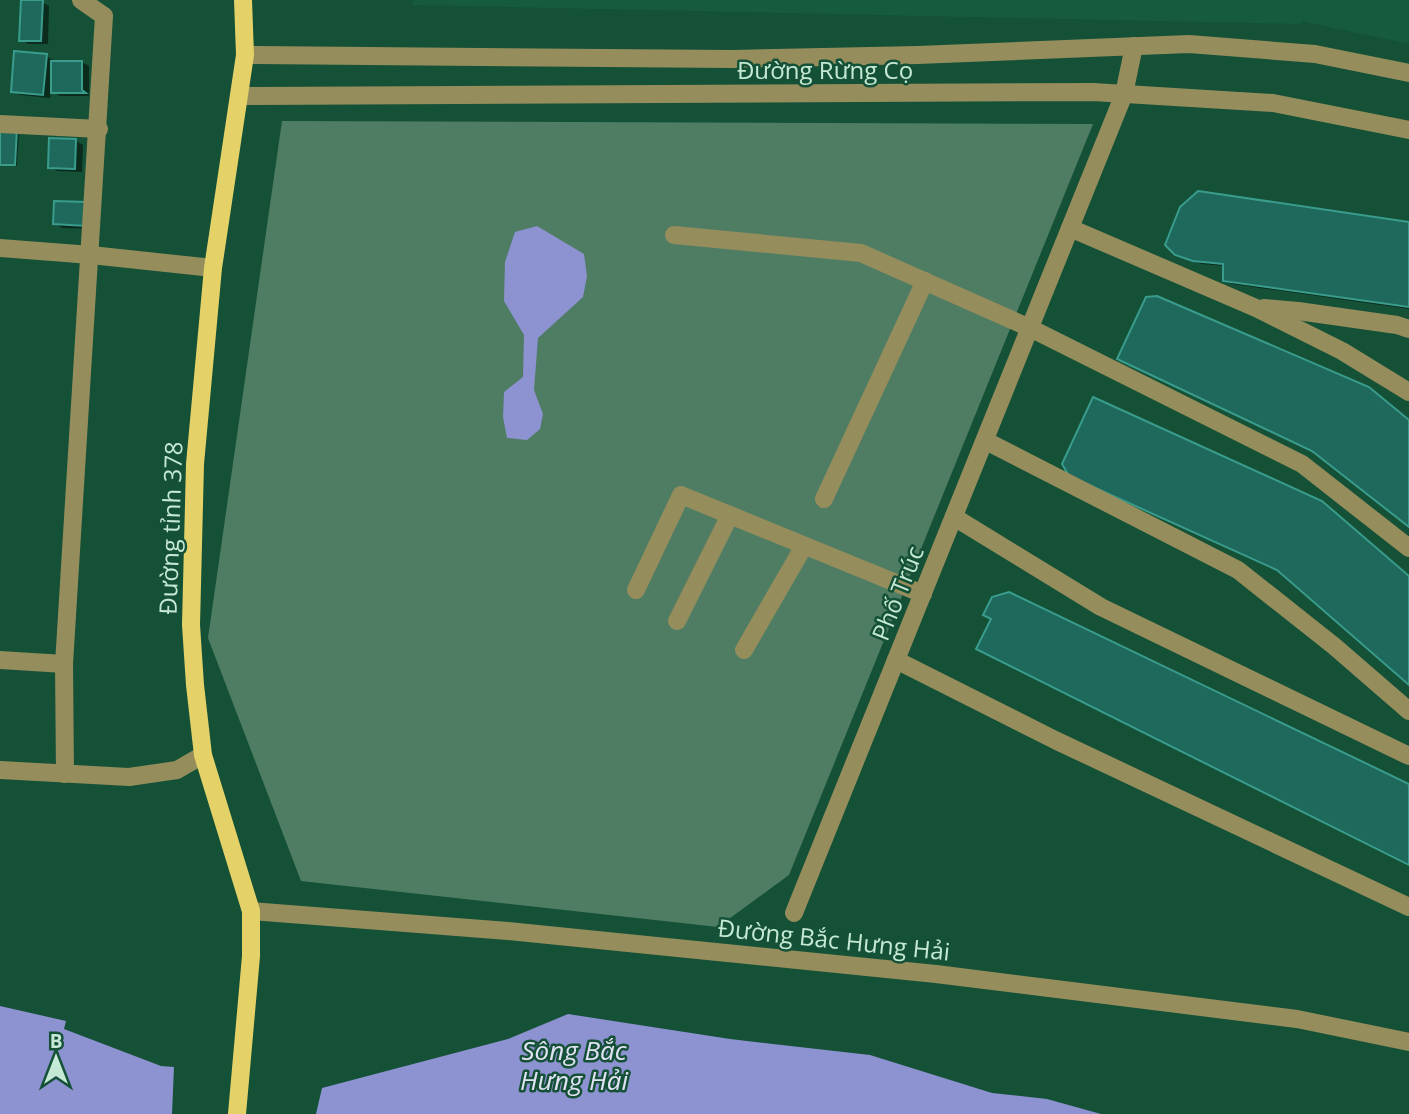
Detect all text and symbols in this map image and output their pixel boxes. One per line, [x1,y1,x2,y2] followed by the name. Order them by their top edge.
[737,53,913,86] street label: Đường Rừng Cọ
[150,441,190,615] street label: Đường tỉnh 378
[863,541,931,645] street label: Phố Trúc
[716,910,952,968] street label: Đường Bắc Hưng Hải
[21,1023,91,1093] north arrow
[50,1028,62,1054] text: B
[520,1032,629,1098] water label: Sông Bắc Hưng Hải

